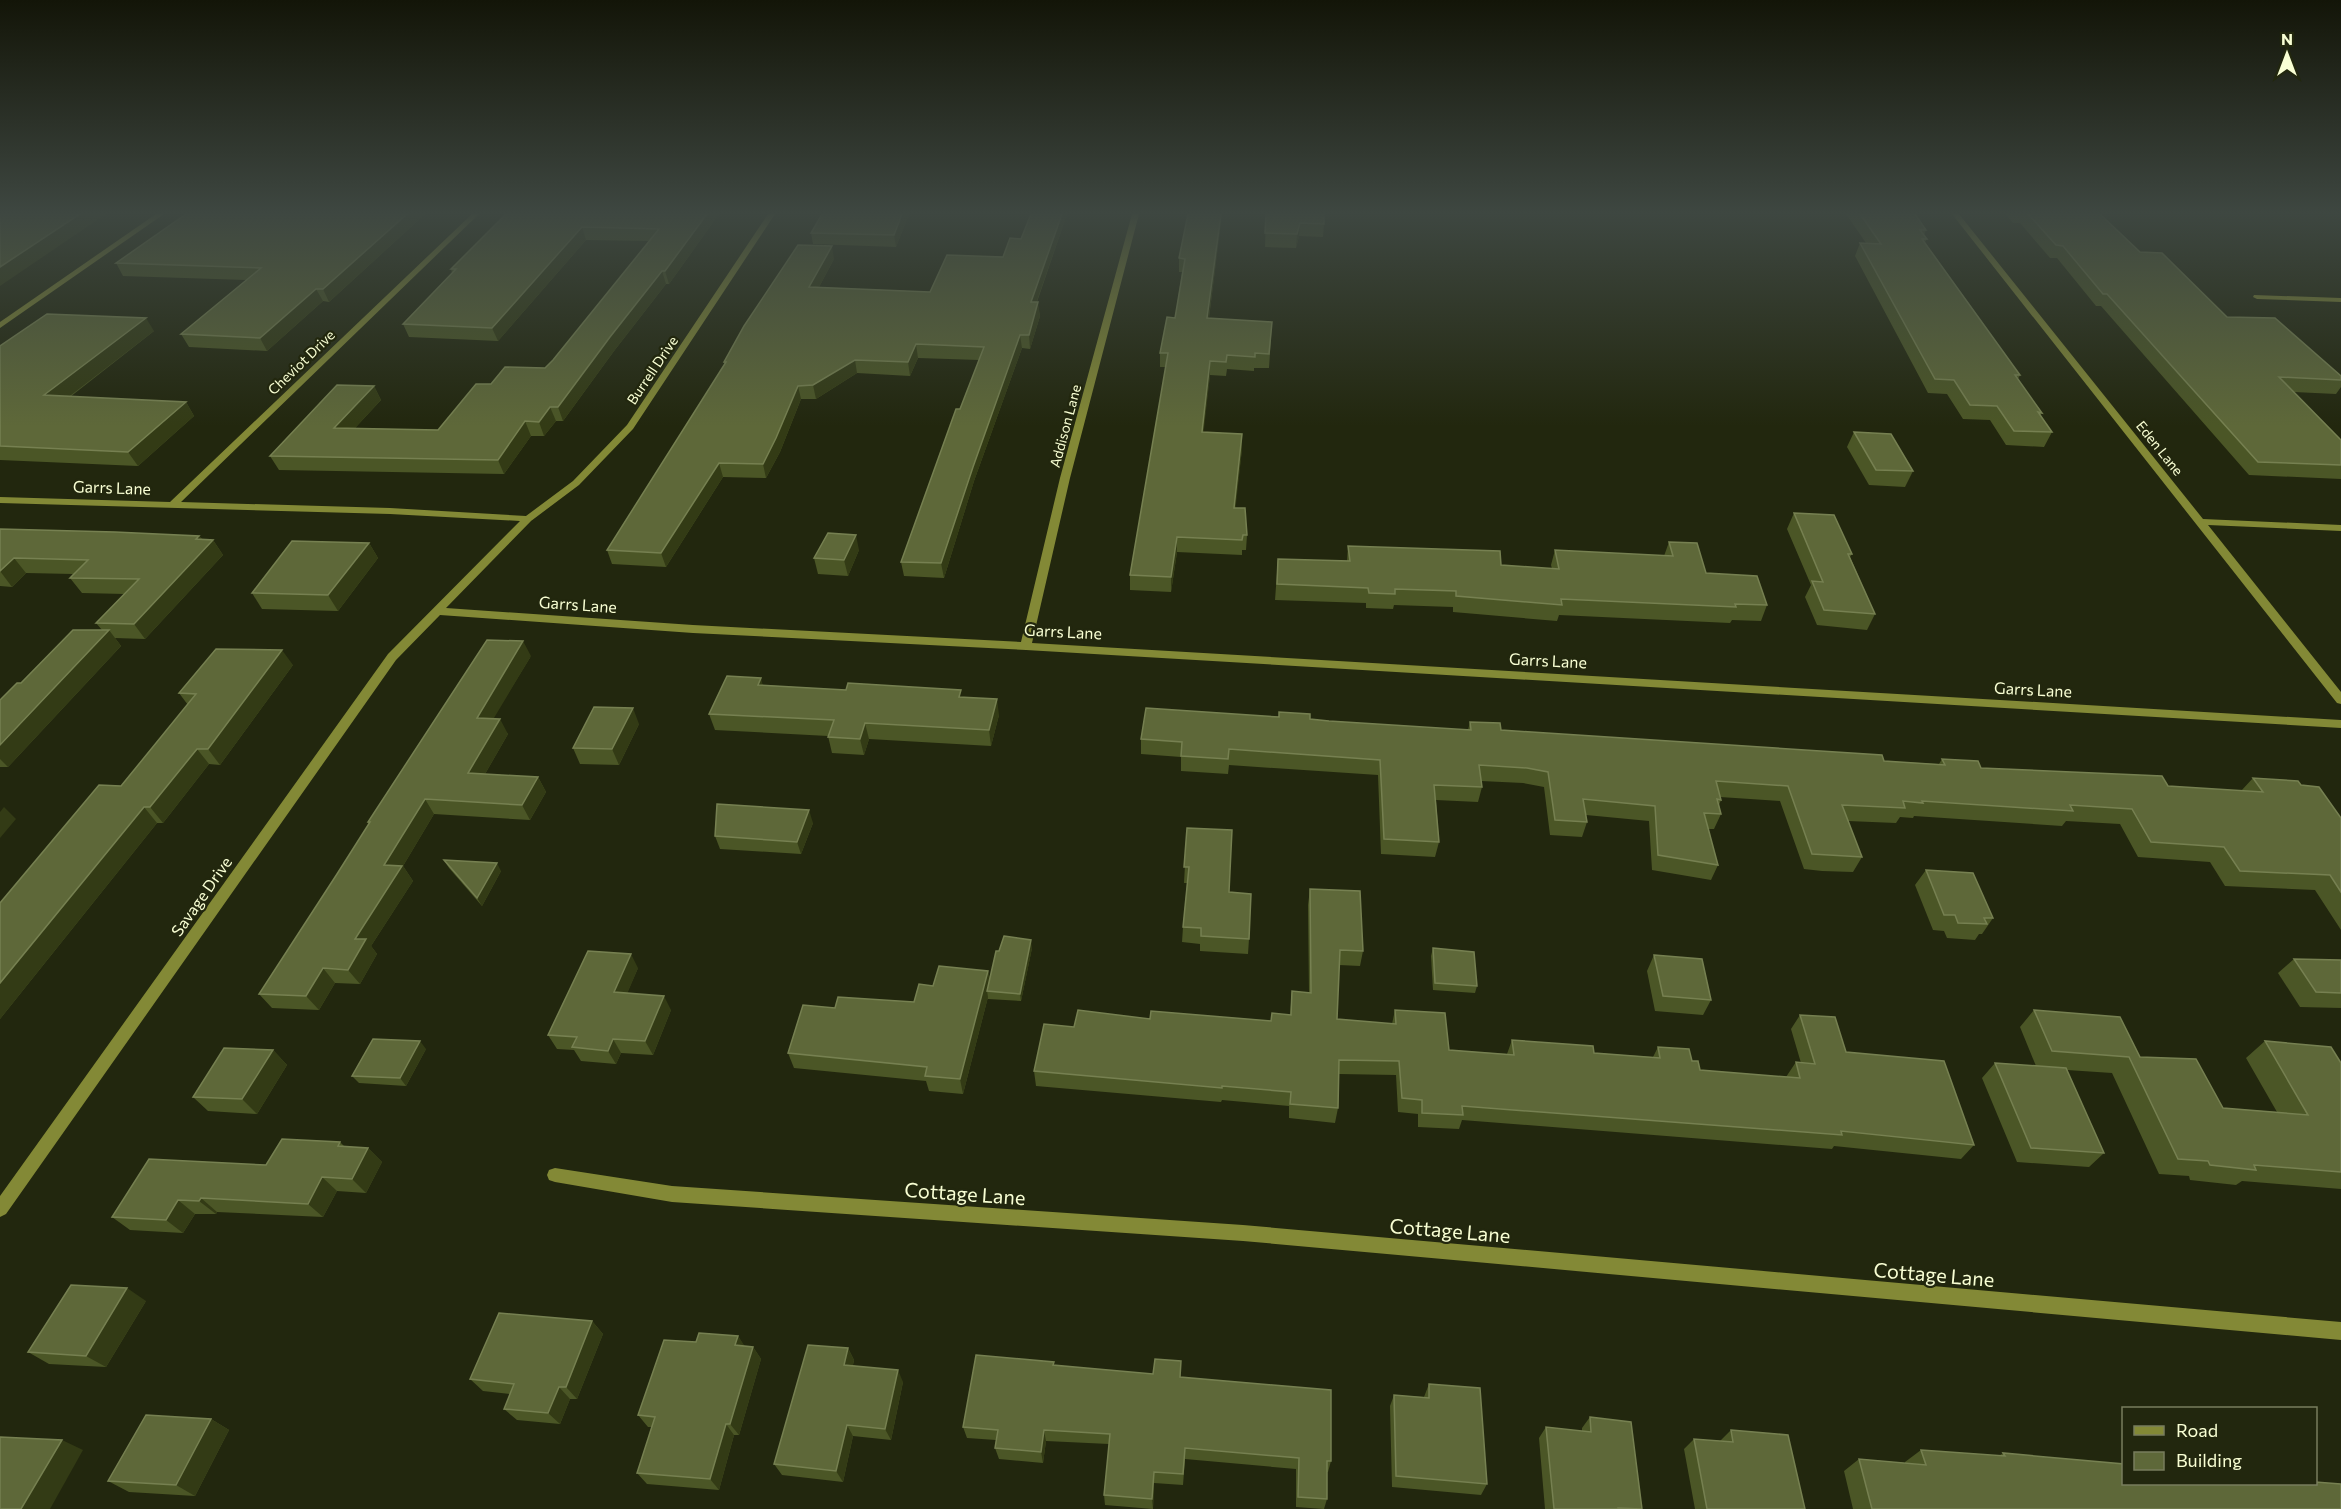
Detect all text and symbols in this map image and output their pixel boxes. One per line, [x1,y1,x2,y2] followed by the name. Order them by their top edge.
[2257,24,2317,84] north arrow
[2281,29,2293,48] text: N
[264,326,338,398] street label: Cheviot Drive
[623,333,681,407] street label: Burrell Drive
[1046,383,1084,469] street label: Addison Lane
[2133,417,2187,479] street label: Eden Lane
[73,476,151,498] street label: Garrs Lane
[538,592,618,616] street label: Garrs Lane
[1024,619,1102,643] street label: Garrs Lane
[1509,648,1587,672] street label: Garrs Lane
[1994,677,2072,701] street label: Garrs Lane
[167,853,235,939] street label: Savage Drive
[904,1177,1026,1209] street label: Cottage Lane
[1389,1213,1511,1247] street label: Cottage Lane
[1873,1257,1995,1291] street label: Cottage Lane
[2122,1407,2317,1485] legend
[2176,1419,2218,1441] text: Road
[2176,1449,2242,1471] text: Building

